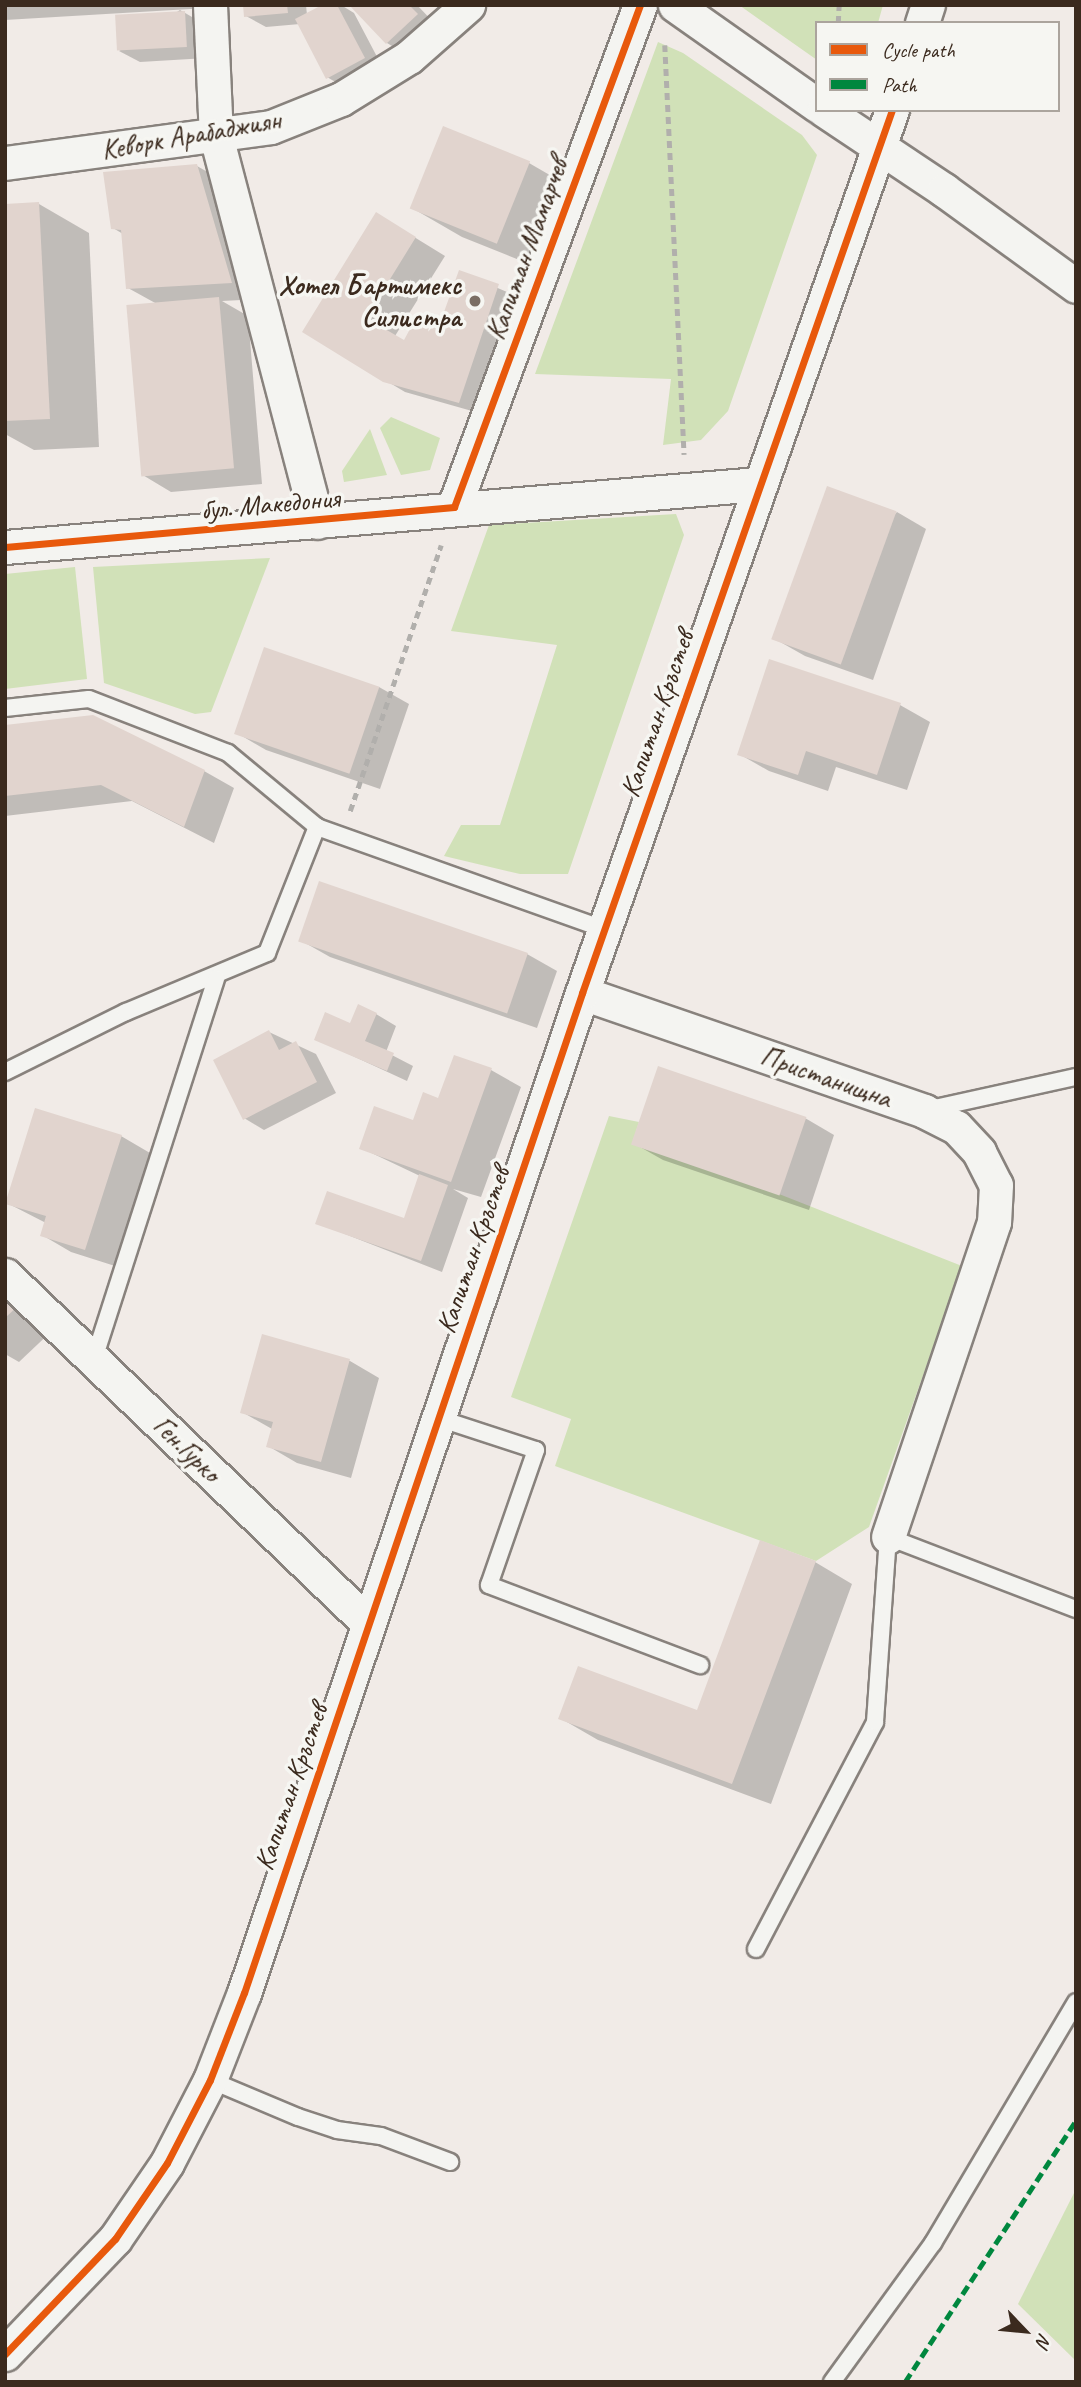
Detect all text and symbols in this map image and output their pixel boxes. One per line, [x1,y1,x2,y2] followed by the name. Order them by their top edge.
[815,21,1060,112] legend
[882,37,955,63] text: Cycle path
[882,72,917,98] text: Path
[100,103,282,167] street label: Кеворк Арабаджиян
[479,154,575,344] street label: Капитан Мамарчев
[277,268,461,334] place label: Хотел Бартимекс Силистра
[467,293,483,309] marker: Хотел Бартимекс Силистра
[199,481,341,527] street label: бул. Македония
[613,626,701,802] street label: Капитан Кръстев
[756,1039,896,1115] street label: Пристанищна
[429,1162,517,1338] street label: Капитан Кръстев
[146,1409,228,1489] street label: Ген.Гурко
[247,1699,335,1875] street label: Капитан Кръстев
[990,2296,1060,2366] north arrow
[1031,2330,1057,2351] text: N

